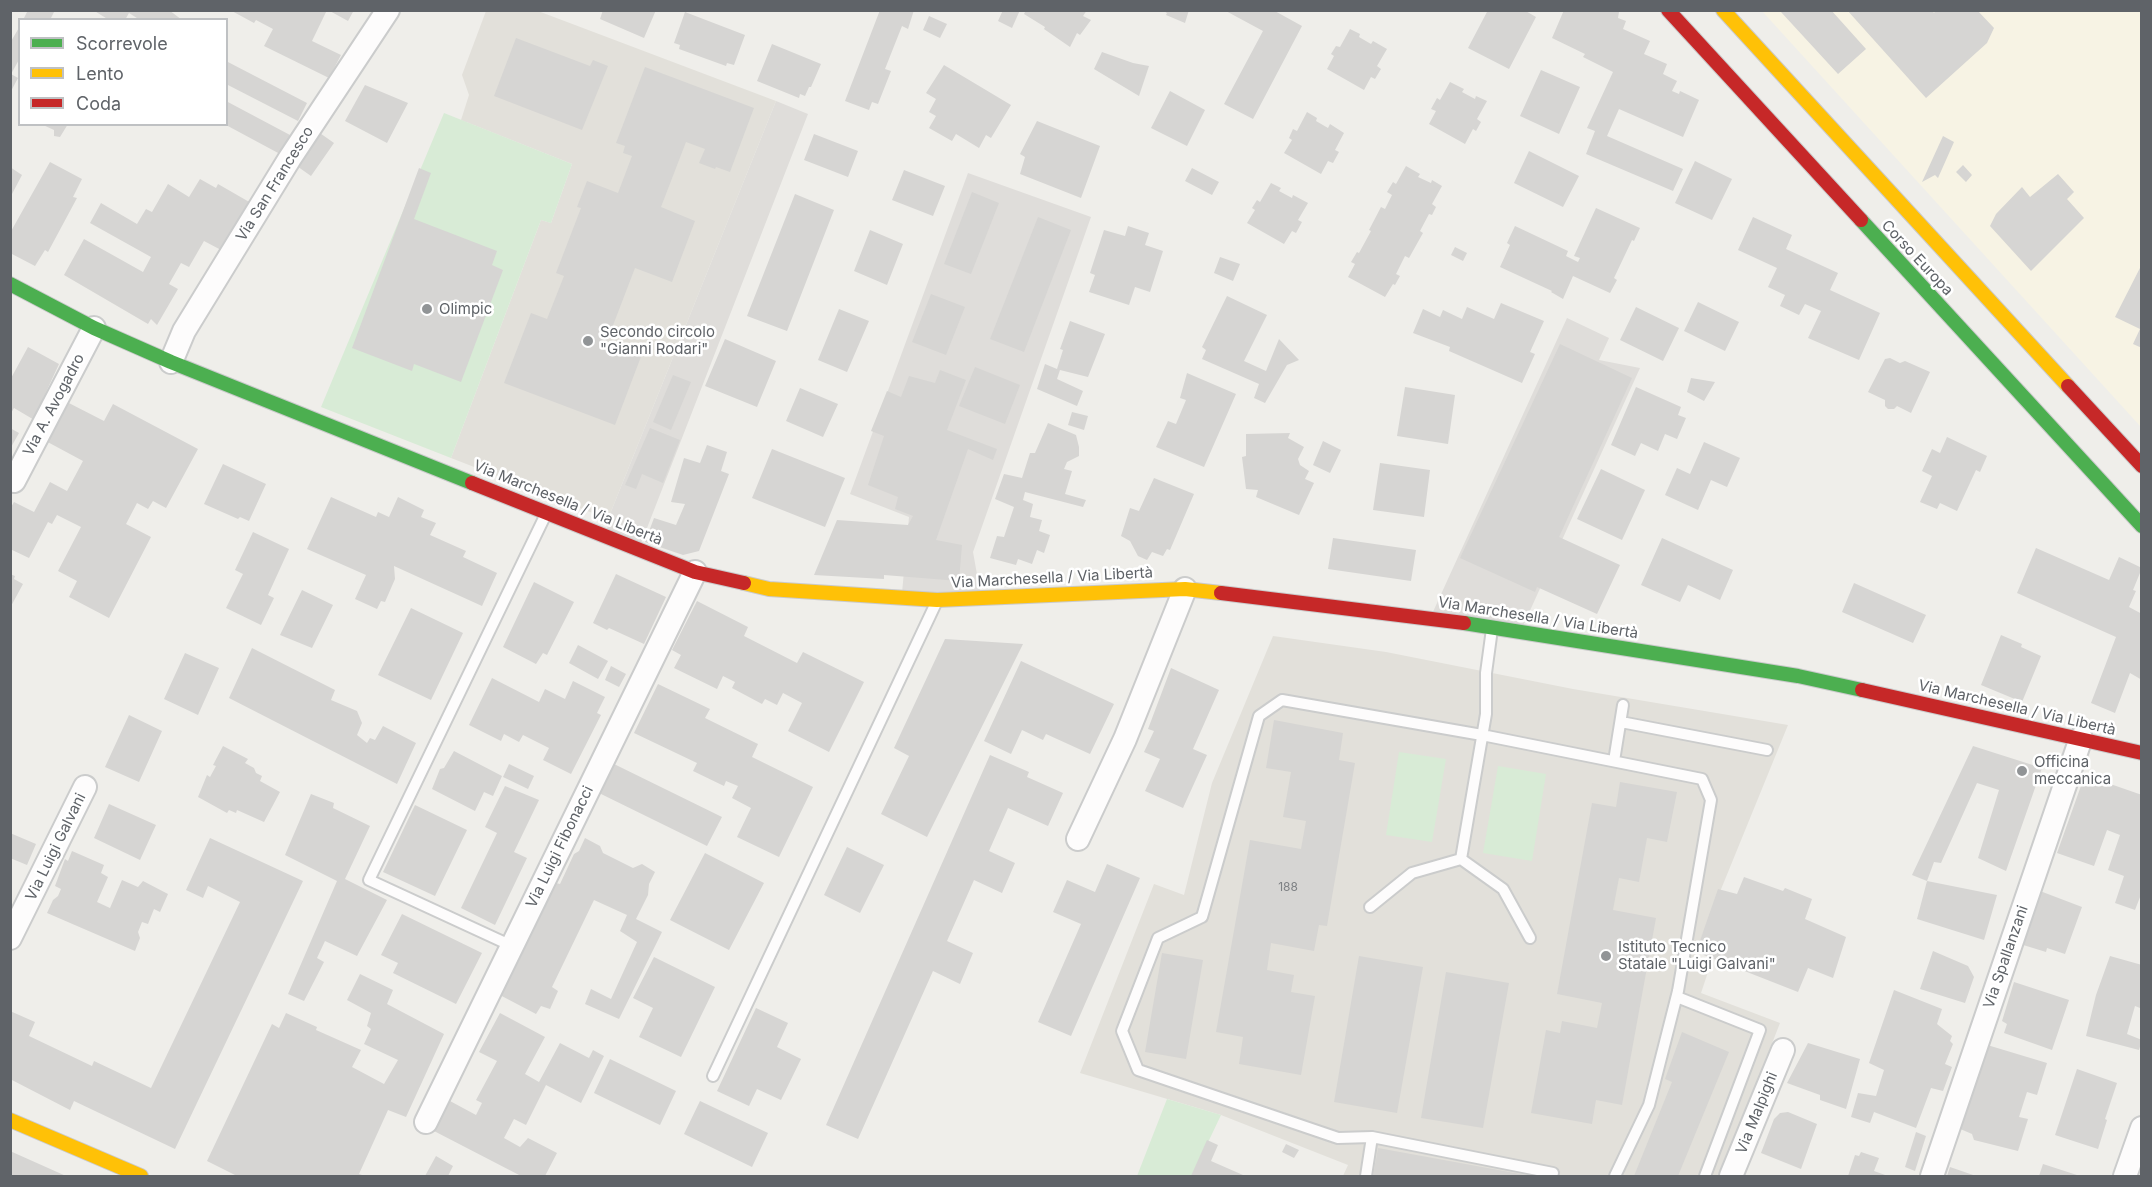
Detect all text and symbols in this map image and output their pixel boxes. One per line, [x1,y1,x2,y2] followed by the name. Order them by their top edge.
[18,18,228,126] legend
[76,33,168,54] text: Scorrevole
[76,63,124,84] text: Lento
[76,93,121,114] text: Coda
[232,123,318,245] street label: Via San Francesco
[1877,216,1957,300] street label: Corso Europa
[439,300,492,318] place label: Olimpic
[420,302,434,316] marker: Olimpic
[600,323,715,358] place label: Secondo circolo "Gianni Rodari"
[581,334,595,348] marker: Secondo circolo "Gianni Rodari"
[19,351,89,459] street label: Via A. Avogadro
[471,457,665,549] street label: Via Marchesella / Via Libertà
[951,564,1153,592] street label: Via Marchesella / Via Libertà
[1437,593,1639,643] street label: Via Marchesella / Via Libertà
[1916,676,2118,740] street label: Via Marchesella / Via Libertà
[2034,753,2111,788] place label: Officina meccanica
[2015,764,2029,778] marker: Officina meccanica
[523,783,597,911] street label: Via Luigi Fibonacci
[22,790,90,904] street label: Via Luigi Galvani
[1278,880,1298,894] house number: 188
[1980,903,2032,1011] street label: Via Spallanzani
[1618,938,1776,973] place label: Istituto Tecnico Statale "Luigi Galvani"
[1599,949,1613,963] marker: Istituto Tecnico Statale "Luigi Galvani"
[1732,1069,1782,1157] street label: Via Malpighi

